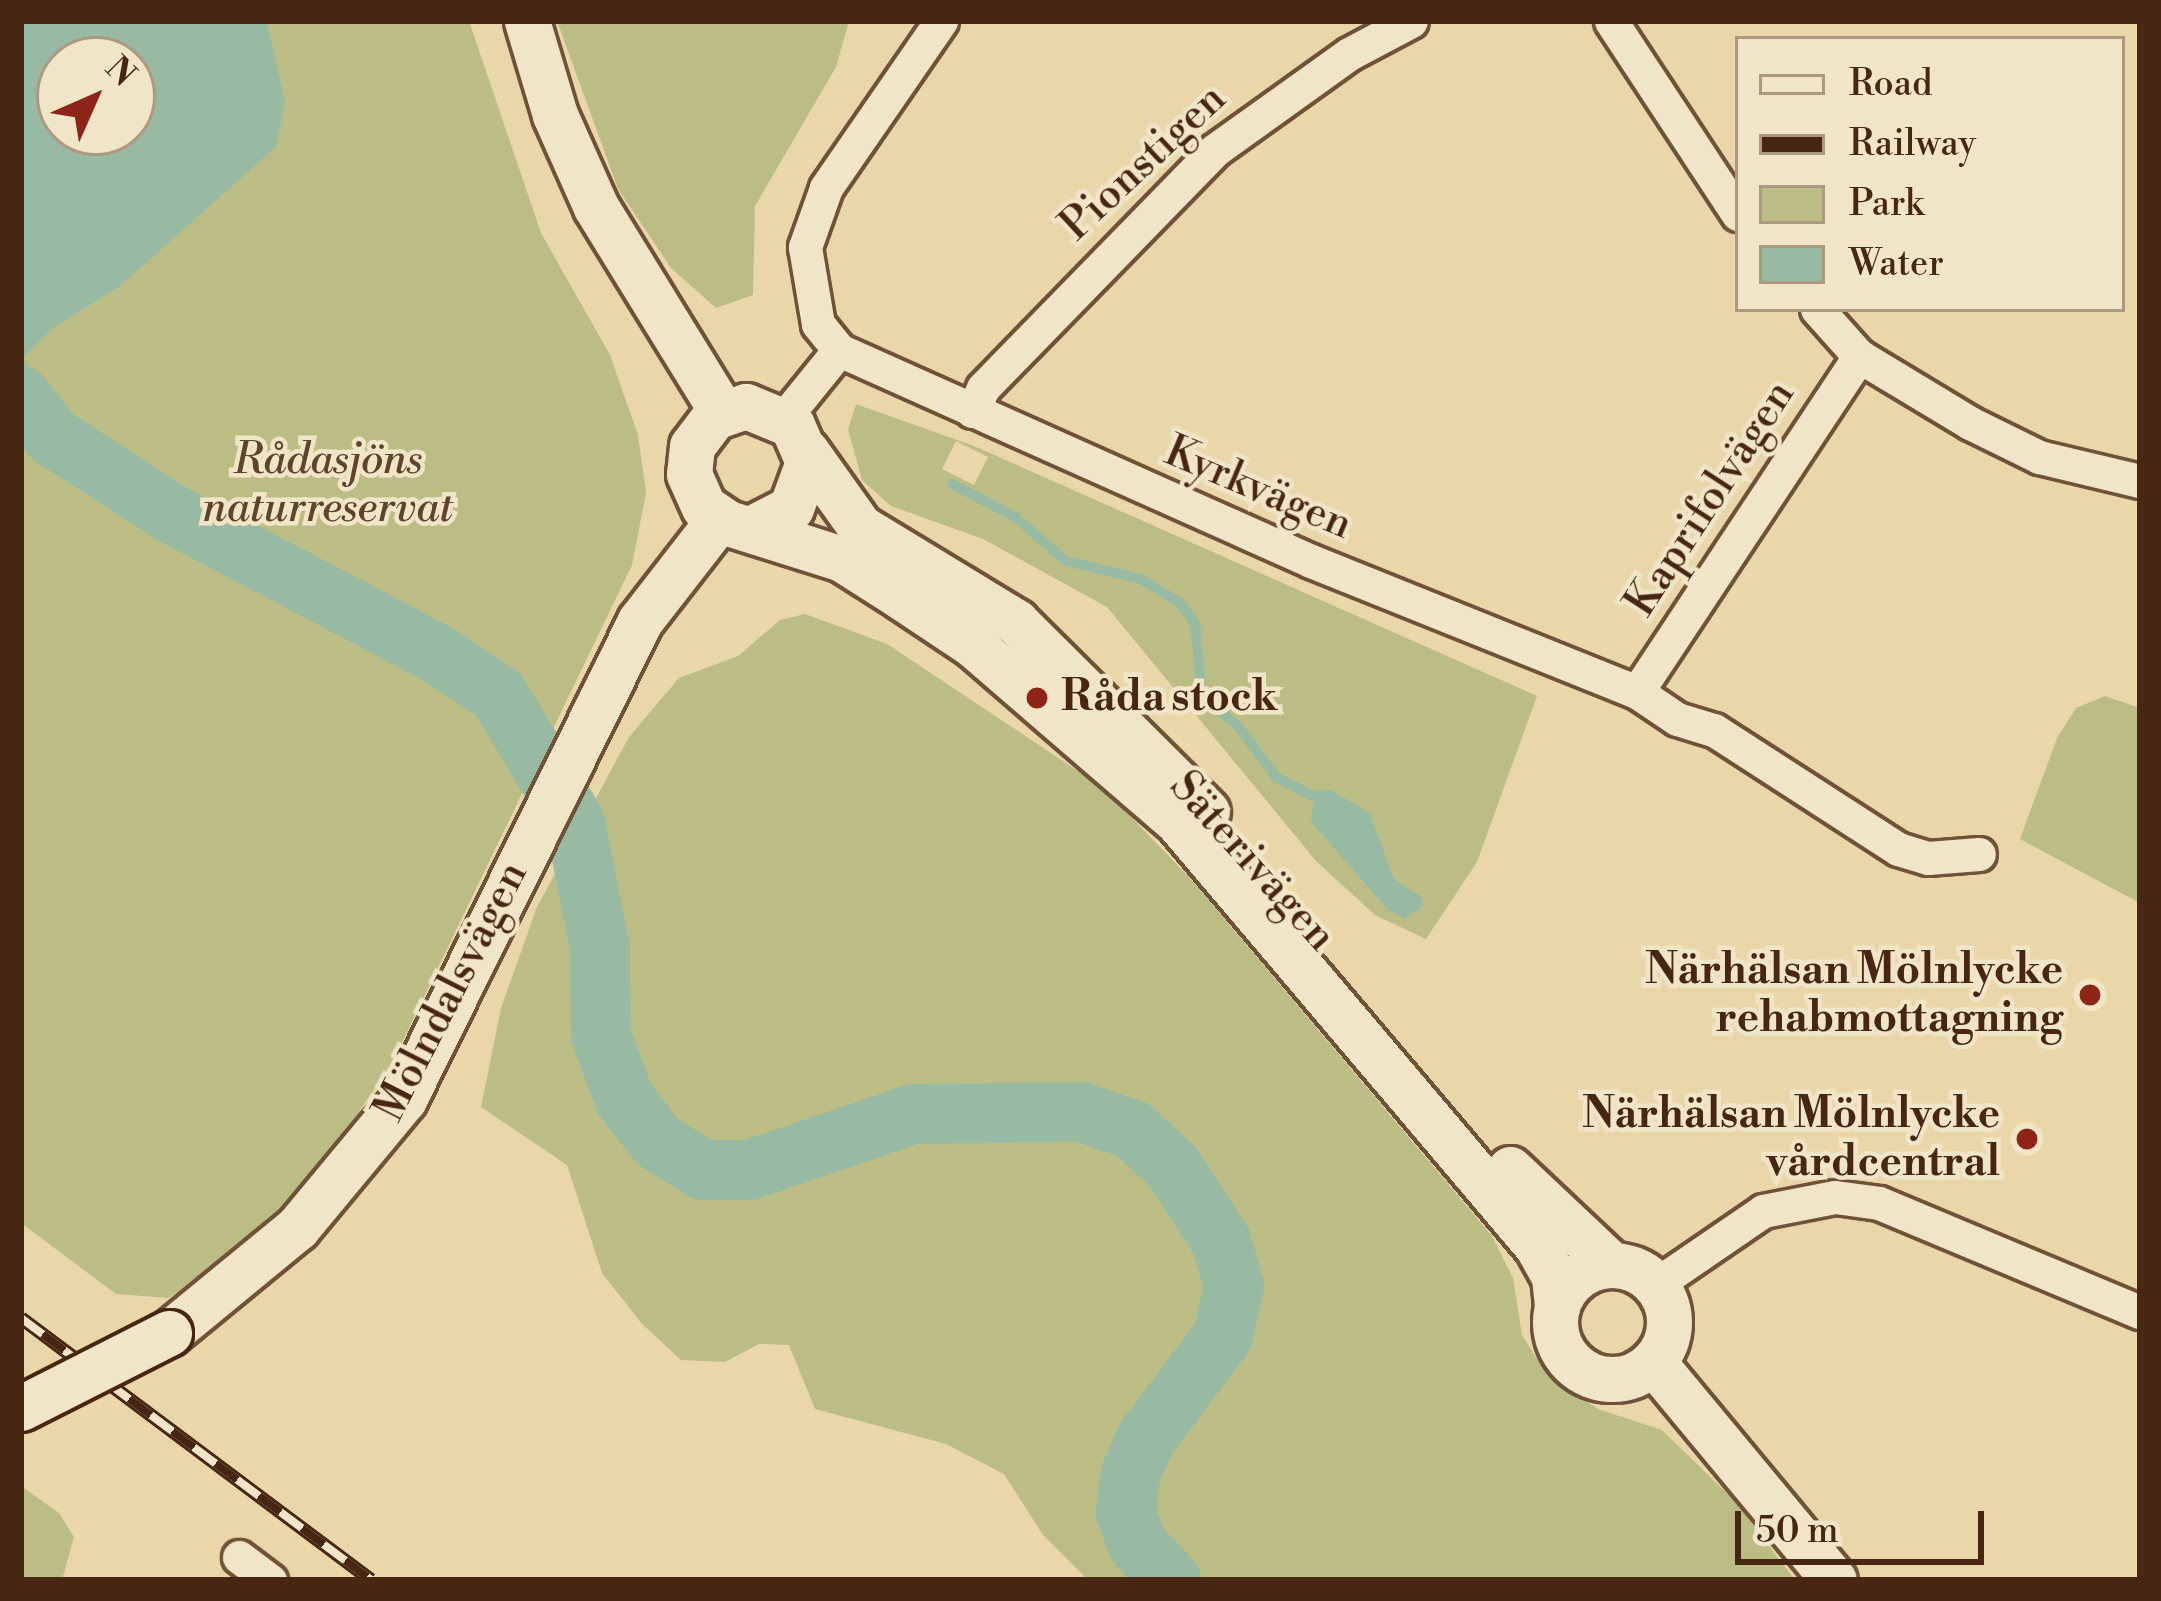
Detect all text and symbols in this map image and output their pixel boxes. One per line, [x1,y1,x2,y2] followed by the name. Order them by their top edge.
[36,36,156,156] north arrow
[1735,36,2125,312] legend
[96,49,143,96] text: N
[1849,62,1932,107] text: Road
[1051,74,1237,252] street label: Pionstigen
[1849,122,1976,167] text: Railway
[1849,182,1924,227] text: Park
[1849,242,1944,287] text: Water
[1616,372,1806,626] street label: Kaprifolvägen
[1157,427,1359,551] street label: Kyrkvägen
[203,436,453,534] park label: Rådasjöns naturreservat
[1061,673,1278,723] place label: Råda stock
[1024,685,1050,711] marker: Råda stock
[1159,762,1345,962] street label: Säterivägen
[365,854,539,1130] street label: Mölndalsvägen
[1645,946,2063,1044] place label: Närhälsan Mölnlycke rehabmottagning
[2074,979,2106,1011] marker: Närhälsan Mölnlycke rehabmottagning
[1582,1090,2000,1188] place label: Närhälsan Mölnlycke vårdcentral
[2011,1123,2043,1155] marker: Närhälsan Mölnlycke vårdcentral
[1741,1487,1990,1561] scale bar
[1756,1509,1839,1554] text: 50 m

